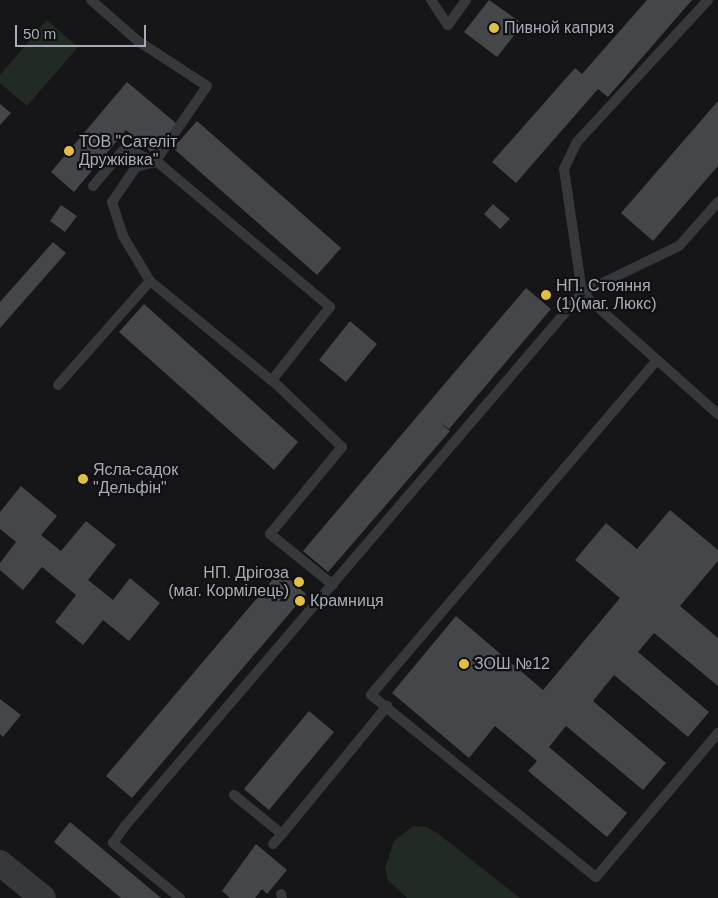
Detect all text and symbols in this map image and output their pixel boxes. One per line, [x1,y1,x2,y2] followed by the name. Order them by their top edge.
[18,15,149,47] scale bar
[504,18,614,38] place label: Пивной каприз
[488,22,500,34] marker: Пивной каприз
[23,25,56,42] text: 50 m
[79,132,177,170] place label: ТОВ "Сателіт Дружківка"
[63,145,75,157] marker: ТОВ "Сателіт Дружківка"
[556,276,657,314] place label: НП. Стояння (1)(маг. Люкс)
[540,289,552,301] marker: НП. Стояння (1)(маг. Люкс)
[93,460,178,498] place label: Ясла-садок "Дельфін"
[77,473,89,485] marker: Ясла-садок "Дельфін"
[168,563,289,601] place label: НП. Дрігоза (маг. Кормілець)
[293,576,305,588] marker: НП. Дрігоза (маг. Кормілець)
[310,591,384,611] place label: Крамниця
[294,595,306,607] marker: Крамниця
[474,654,550,674] place label: ЗОШ №12
[458,658,470,670] marker: ЗОШ №12

